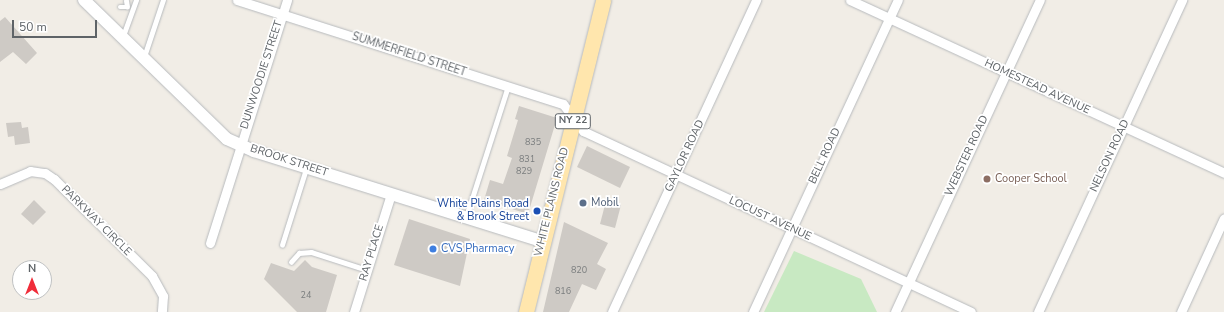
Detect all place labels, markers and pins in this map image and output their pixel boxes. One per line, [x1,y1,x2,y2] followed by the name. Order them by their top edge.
[995,172,1067,186] place label: Cooper School
[982,174,992,184] marker: Cooper School
[591,196,619,210] place label: Mobil
[437,198,529,224] place label: White Plains Road & Brook Street
[578,198,588,208] marker: Mobil
[532,206,542,216] marker: White Plains Road & Brook Street
[441,242,514,256] place label: CVS Pharmacy
[428,244,438,254] marker: CVS Pharmacy

